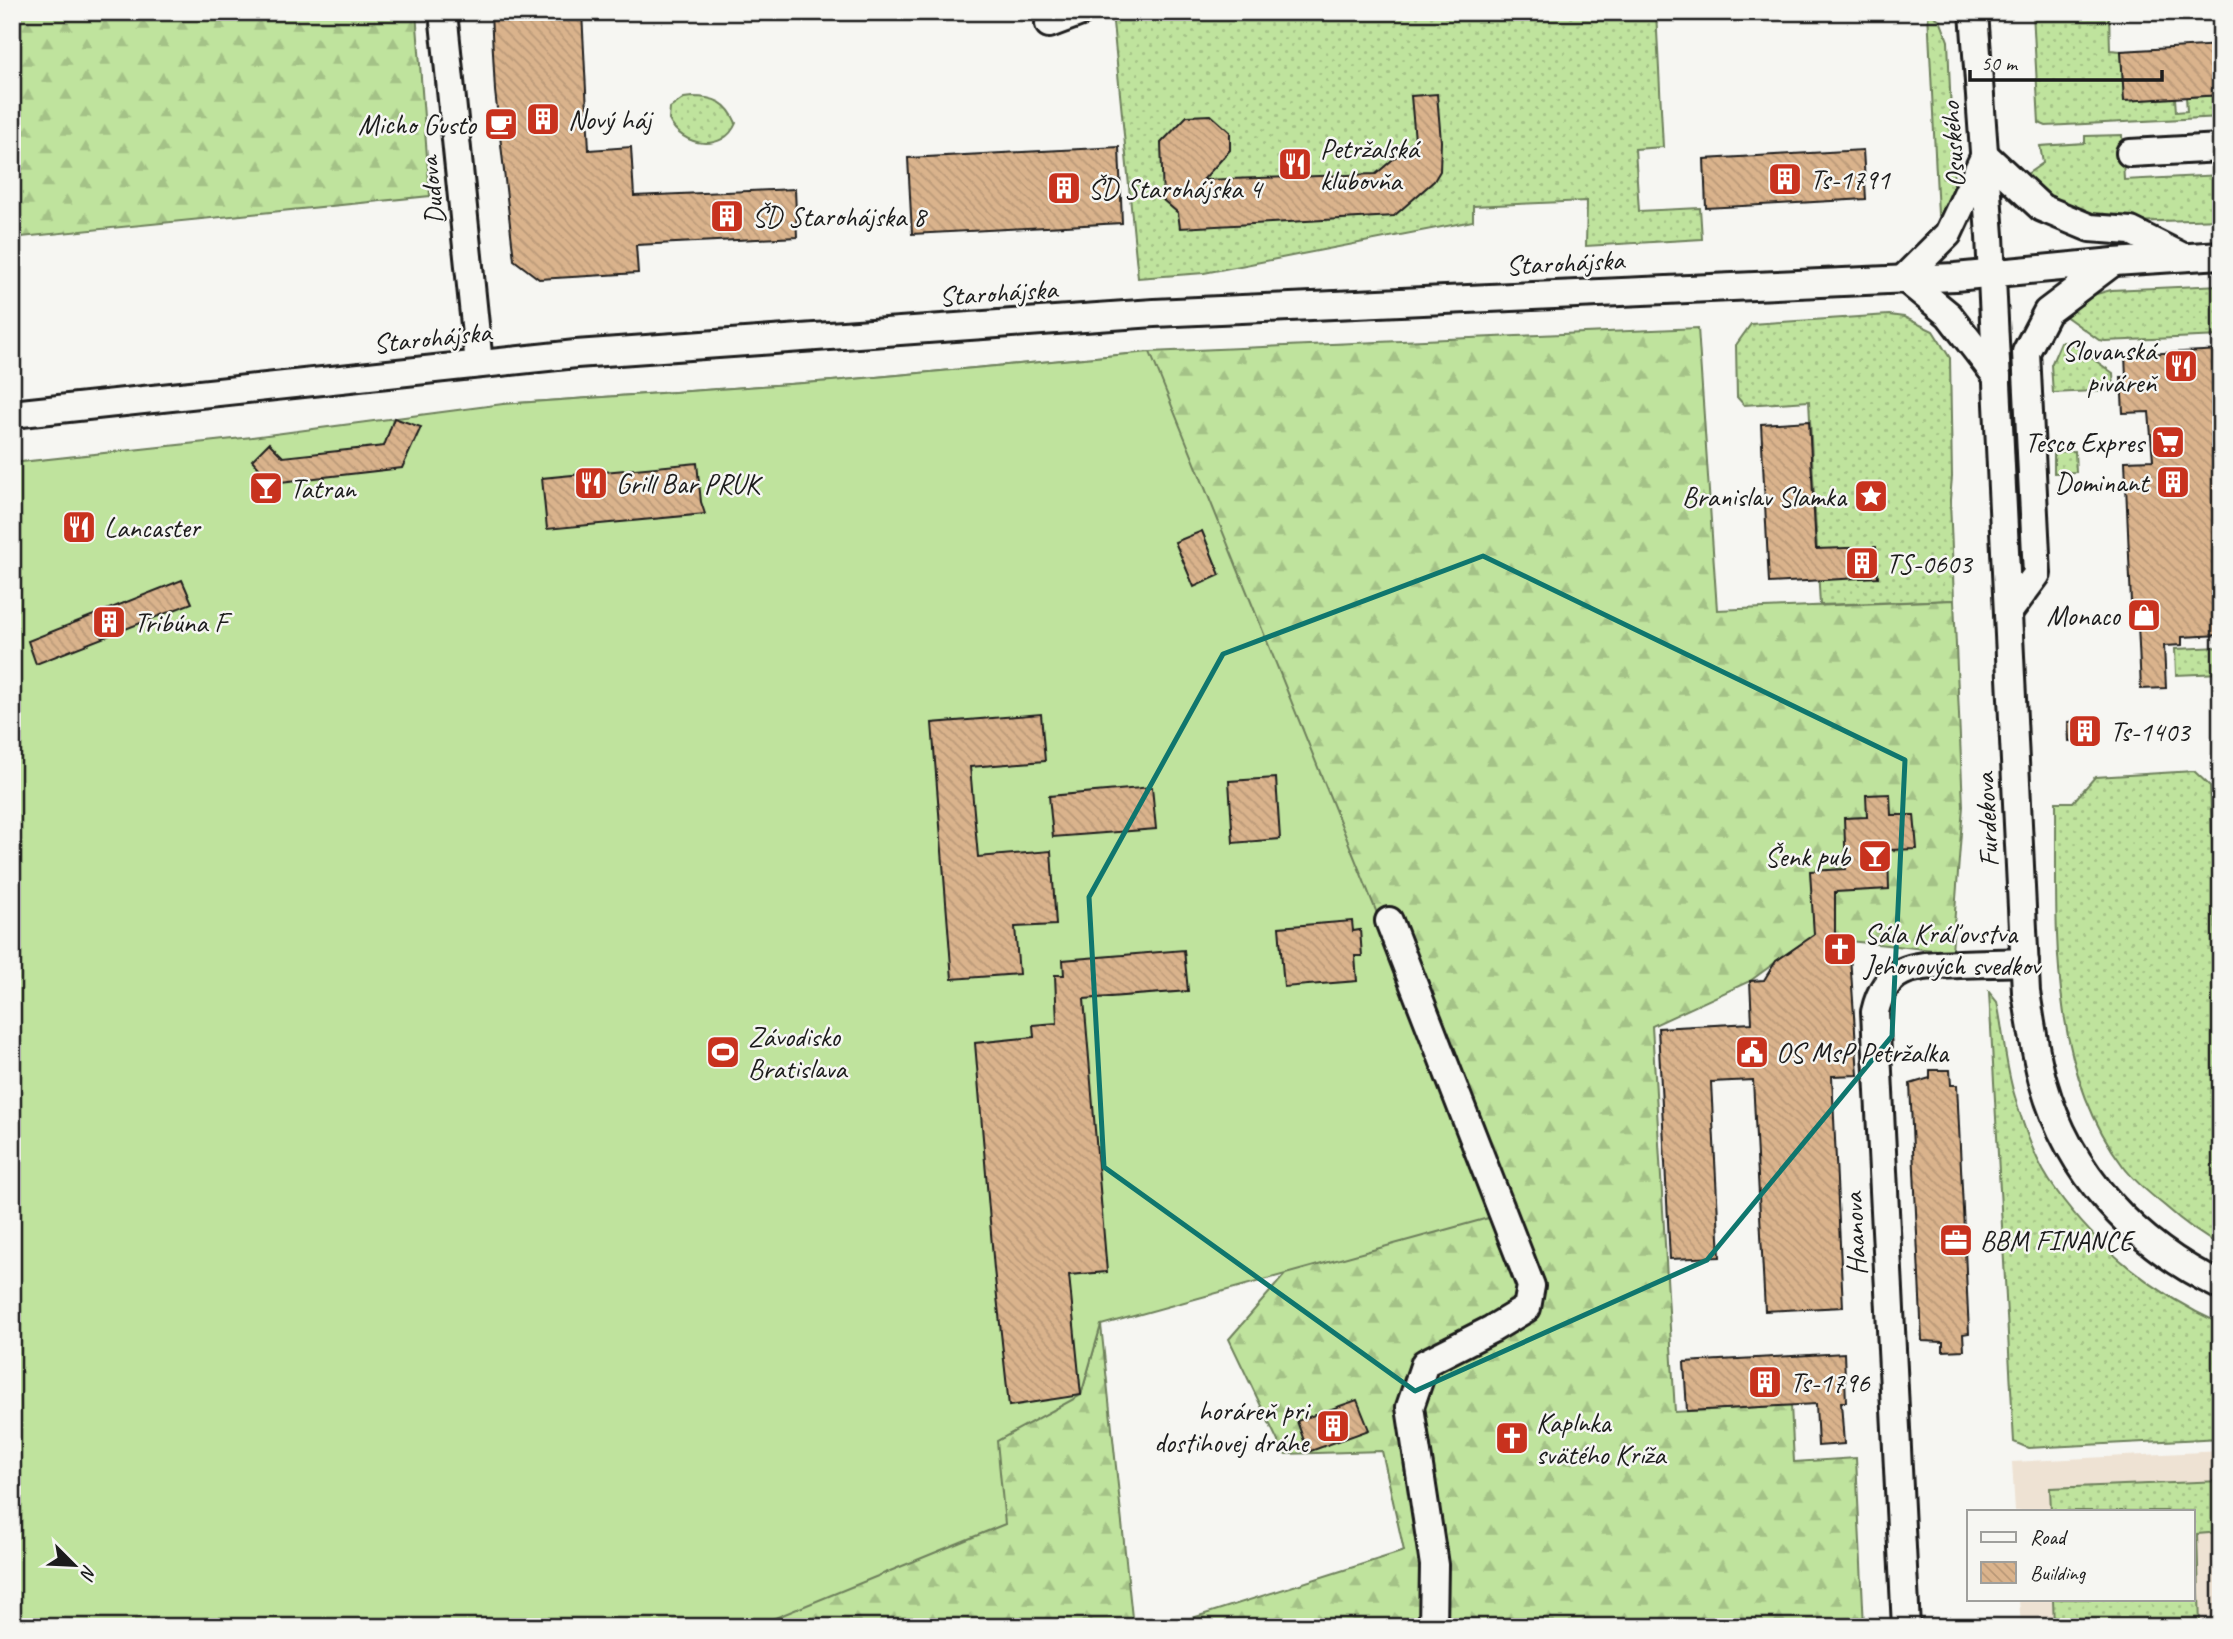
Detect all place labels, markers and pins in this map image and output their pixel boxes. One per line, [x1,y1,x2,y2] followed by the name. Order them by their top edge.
[524,100,562,138] building icon: Nový háj
[568,102,655,137] place label: Nový háj
[482,105,520,143] cafe icon: Micho Gusto
[358,107,478,142] place label: Micho Gusto
[1320,131,1421,198] place label: Petržalská klubovňa
[1276,145,1314,183] restaurant icon: Petržalská klubovňa
[1766,160,1804,198] building icon: Ts-1791
[1810,162,1891,197] place label: Ts-1791
[1045,169,1083,207] building icon: ŠD Starohájska 4
[1088,171,1264,206] place label: ŠD Starohájska 4
[708,197,746,235] building icon: ŠD Starohájska 8
[752,199,928,234] place label: ŠD Starohájska 8
[2062,333,2159,400] place label: Slovanská piváreň
[2162,347,2200,385] restaurant icon: Slovanská piváreň
[2149,423,2187,461] supermarket icon: Tesco Expres
[2025,425,2146,460] place label: Tesco Expres
[2154,463,2192,501] building icon: Dominant
[572,464,610,502] restaurant icon: Grill Bar PRUK
[2055,465,2151,500] place label: Dominant
[616,466,764,501] place label: Grill Bar PRUK
[247,469,285,507] bar icon: Tatran
[290,471,357,506] place label: Tatran
[1852,477,1890,515] place icon: Branislav Slamka
[1682,479,1848,514] place label: Branislav Slamka
[60,508,98,546] restaurant icon: Lancaster
[104,510,202,545] place label: Lancaster
[1843,544,1881,582] building icon: TS-0603
[1886,546,1974,581] place label: TS-0603
[2125,596,2163,634] shop icon: Monaco
[2046,598,2122,633] place label: Monaco
[90,603,128,641] building icon: Tribúna F
[134,605,233,640] place label: Tribúna F
[2066,712,2104,750] building icon: Ts-1403
[2110,714,2192,749] place label: Ts-1403
[1856,837,1894,875] bar icon: Šenk pub
[1765,839,1852,874] place label: Šenk pub
[1862,916,2043,983] place label: Sála Kráľovstva Jehovových svedkov
[1821,930,1859,968] church icon: Sála Kráľovstva Jehovových svedkov
[748,1019,848,1086] place label: Závodisko Bratislava
[704,1033,742,1071] sports icon: Závodisko Bratislava
[1733,1033,1771,1071] public building icon: OS MsP Petržalka
[1776,1035,1950,1070] place label: OS MsP Petržalka
[1937,1221,1975,1259] office icon: BBM FINANCE
[1980,1223,2136,1258] place label: BBM FINANCE
[1746,1363,1784,1401] building icon: Ts-1796
[1790,1365,1871,1400] place label: Ts-1796
[1154,1393,1312,1460] place label: horáreň pri dostihovej dráhe
[1536,1405,1667,1472] place label: Kaplnka svätého Kríža
[1314,1407,1352,1445] building icon: horáreň pri dostihovej dráhe
[1493,1419,1531,1457] church icon: Kaplnka svätého Kríža

